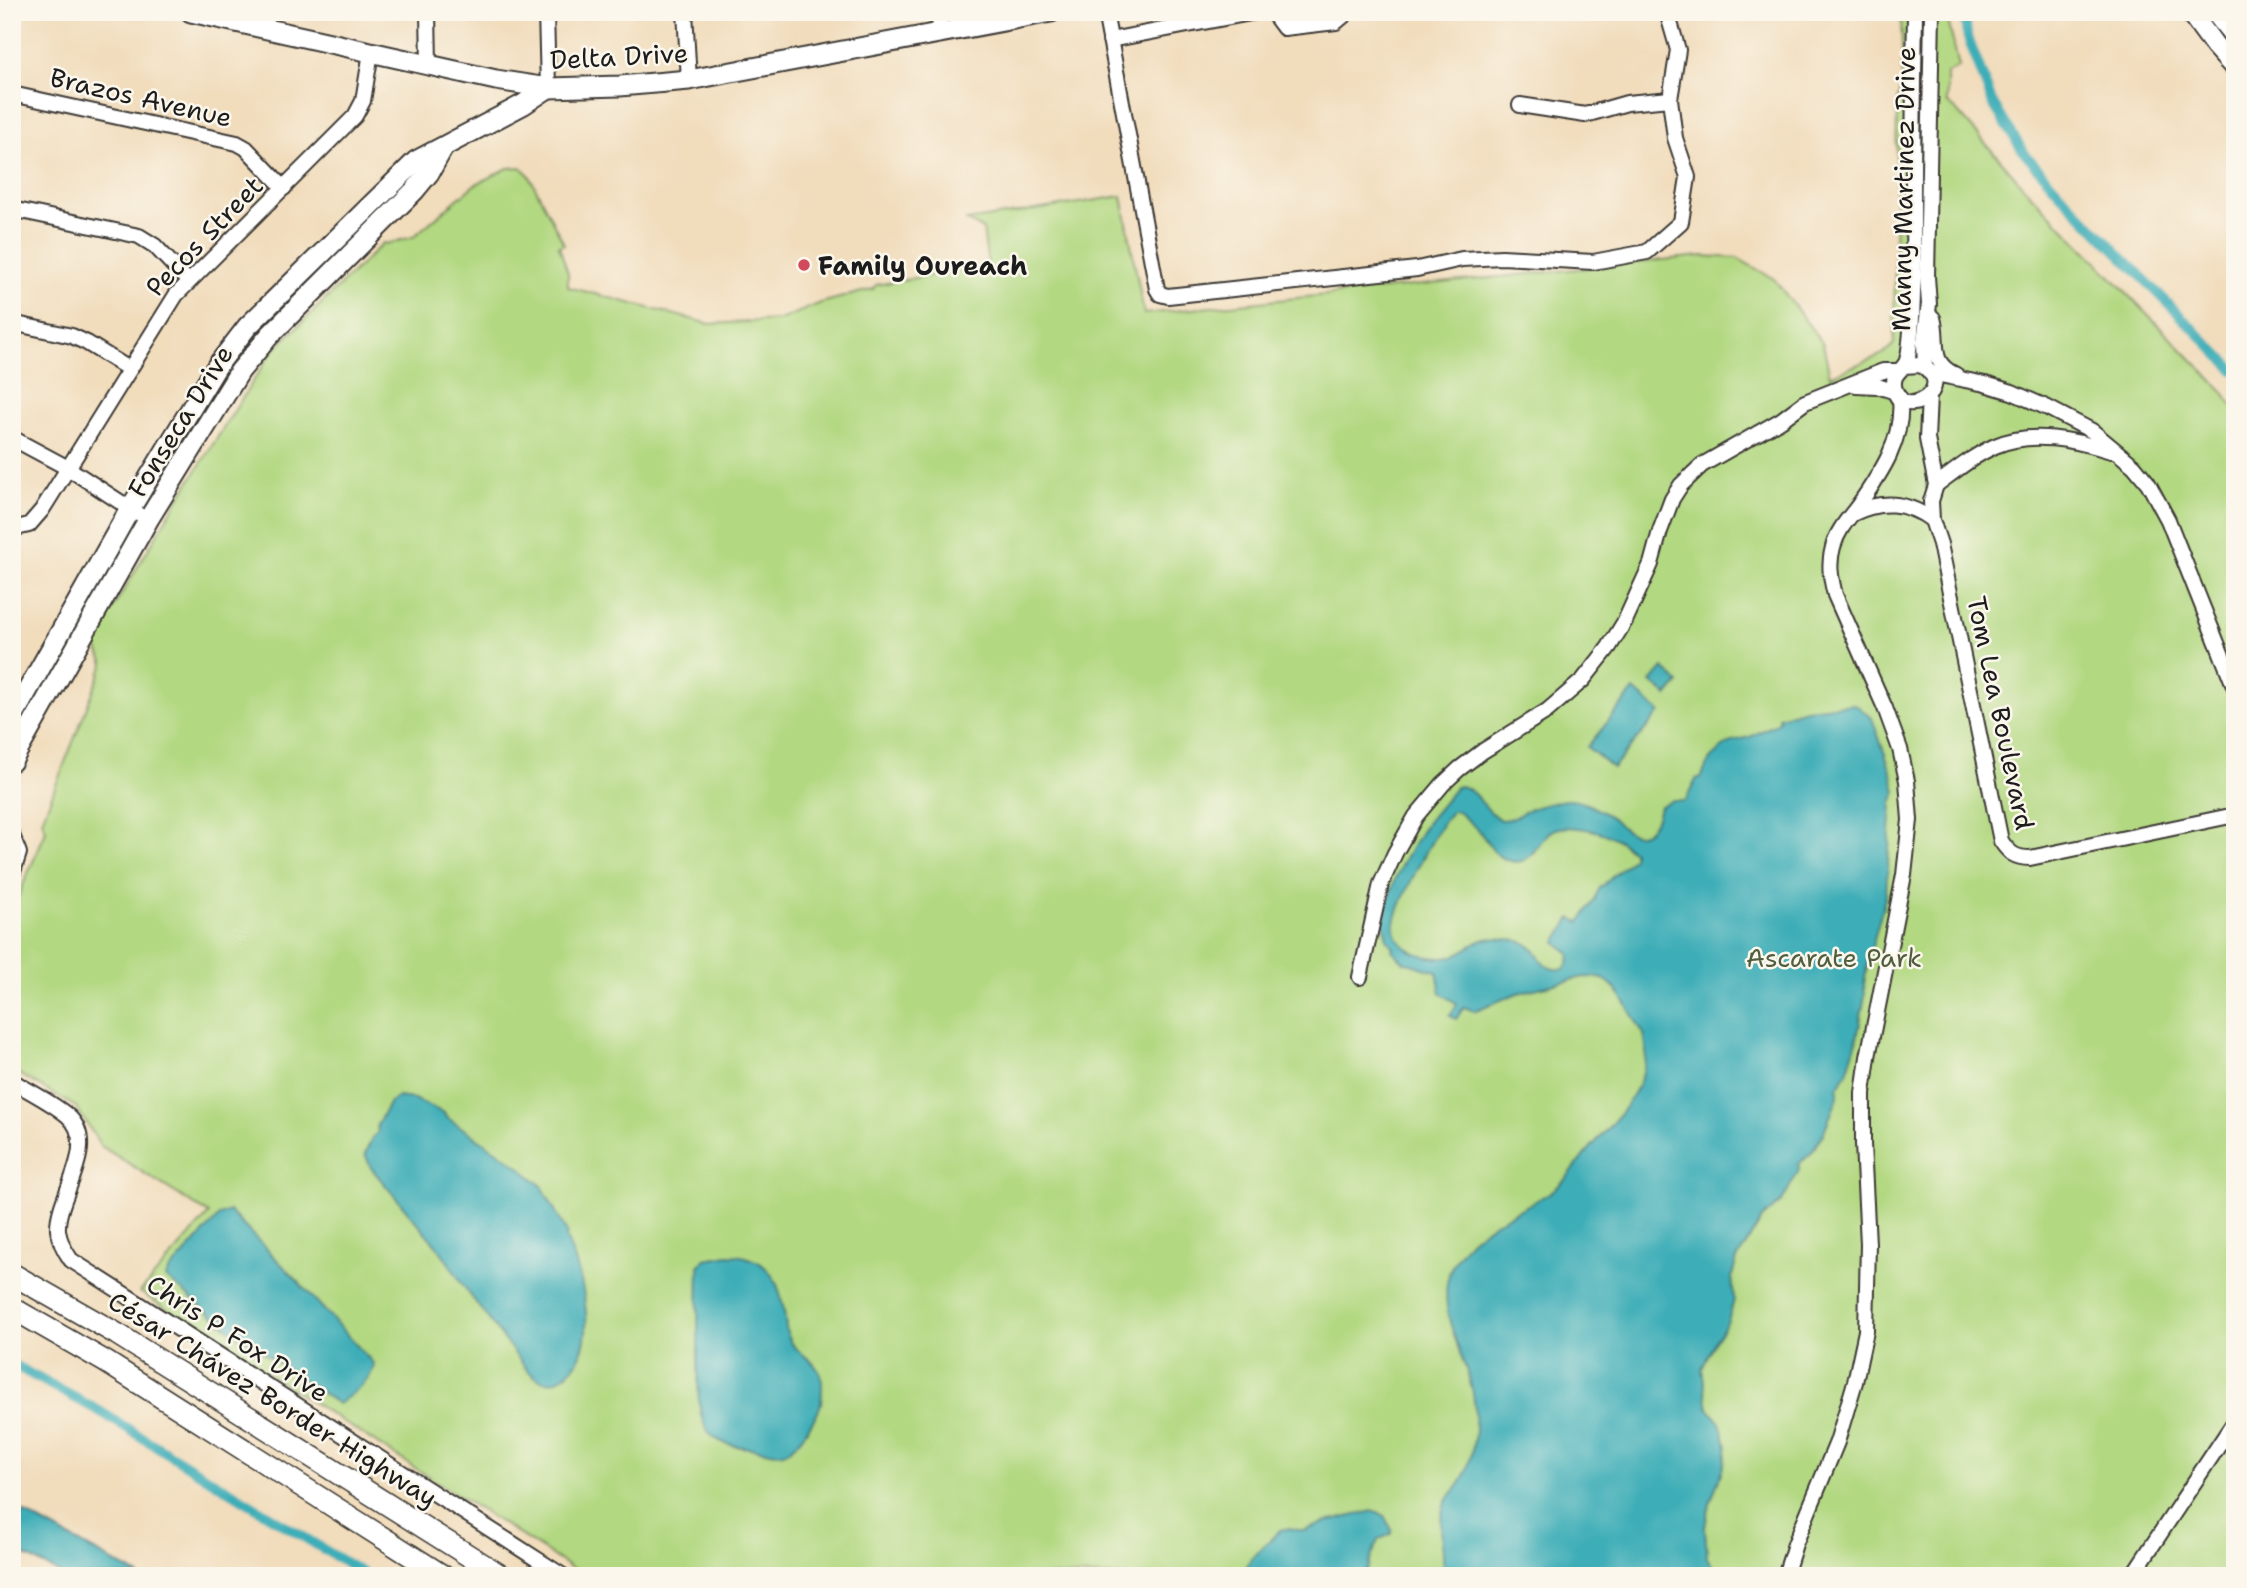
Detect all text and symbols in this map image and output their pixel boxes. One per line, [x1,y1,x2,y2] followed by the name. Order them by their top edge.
[549,35,689,77] street label: Delta Drive
[1883,46,1923,332] street label: Manny Martinez Drive
[47,59,235,135] street label: Brazos Avenue
[138,168,270,304] street label: Pecos Street
[818,248,1028,283] place label: Family Oureach
[796,257,812,273] marker: Family Oureach
[119,338,241,504] street label: Fonseca Drive
[1959,593,2043,833] street label: Tom Lea Boulevard
[1746,940,1922,975] park label: Ascarate Park
[140,1266,336,1410] street label: Chris P Fox Drive
[102,1283,444,1515] street label: César Chávez Border Highway

